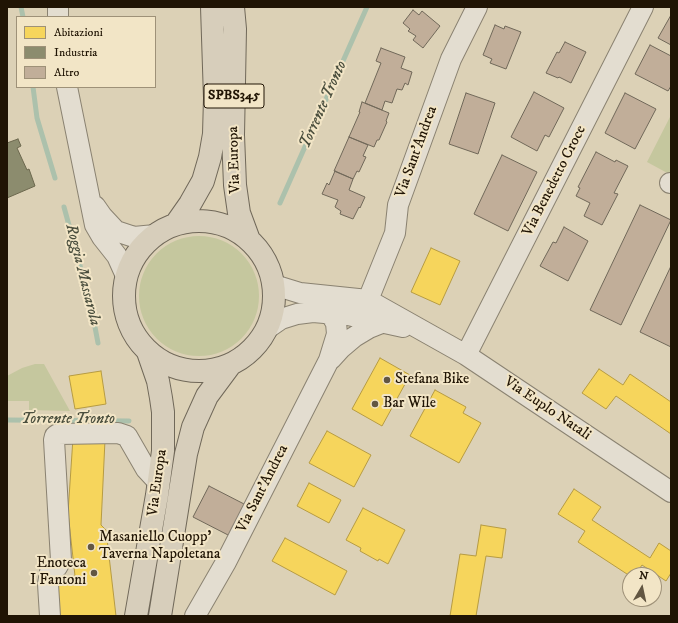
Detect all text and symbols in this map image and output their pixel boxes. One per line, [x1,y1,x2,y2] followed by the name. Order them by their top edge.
[16,16,156,88] legend
[54,25,103,40] text: Abitazioni
[54,45,97,60] text: Industria
[296,58,352,152] water label: Torrente Tronto
[54,65,79,80] text: Altro
[204,84,264,108] road number: SPBS345
[392,104,442,200] street label: Via Sant'Andrea
[519,123,591,239] street label: Via Benedetto Croce
[225,126,245,194] street label: Via Europa
[60,222,104,328] water label: Roggia Massarola
[395,371,469,389] place label: Stefana Bike
[500,373,594,445] street label: Via Euplo Natali
[382,375,392,385] marker: Stefana Bike
[383,395,436,413] place label: Bar Wile
[370,399,380,409] marker: Bar Wile
[21,410,115,430] water label: Torrente Tronto
[233,442,293,536] street label: Via Sant'Andrea
[144,448,172,518] street label: Via Europa
[99,529,220,564] place label: Masaniello Cuopp' Taverna Napoletana
[86,542,96,552] marker: Masaniello Cuopp' Taverna Napoletana
[30,555,86,590] place label: Enoteca I Fantoni
[622,567,662,607] north arrow
[89,568,99,578] marker: Enoteca I Fantoni
[638,569,649,584] text: N

